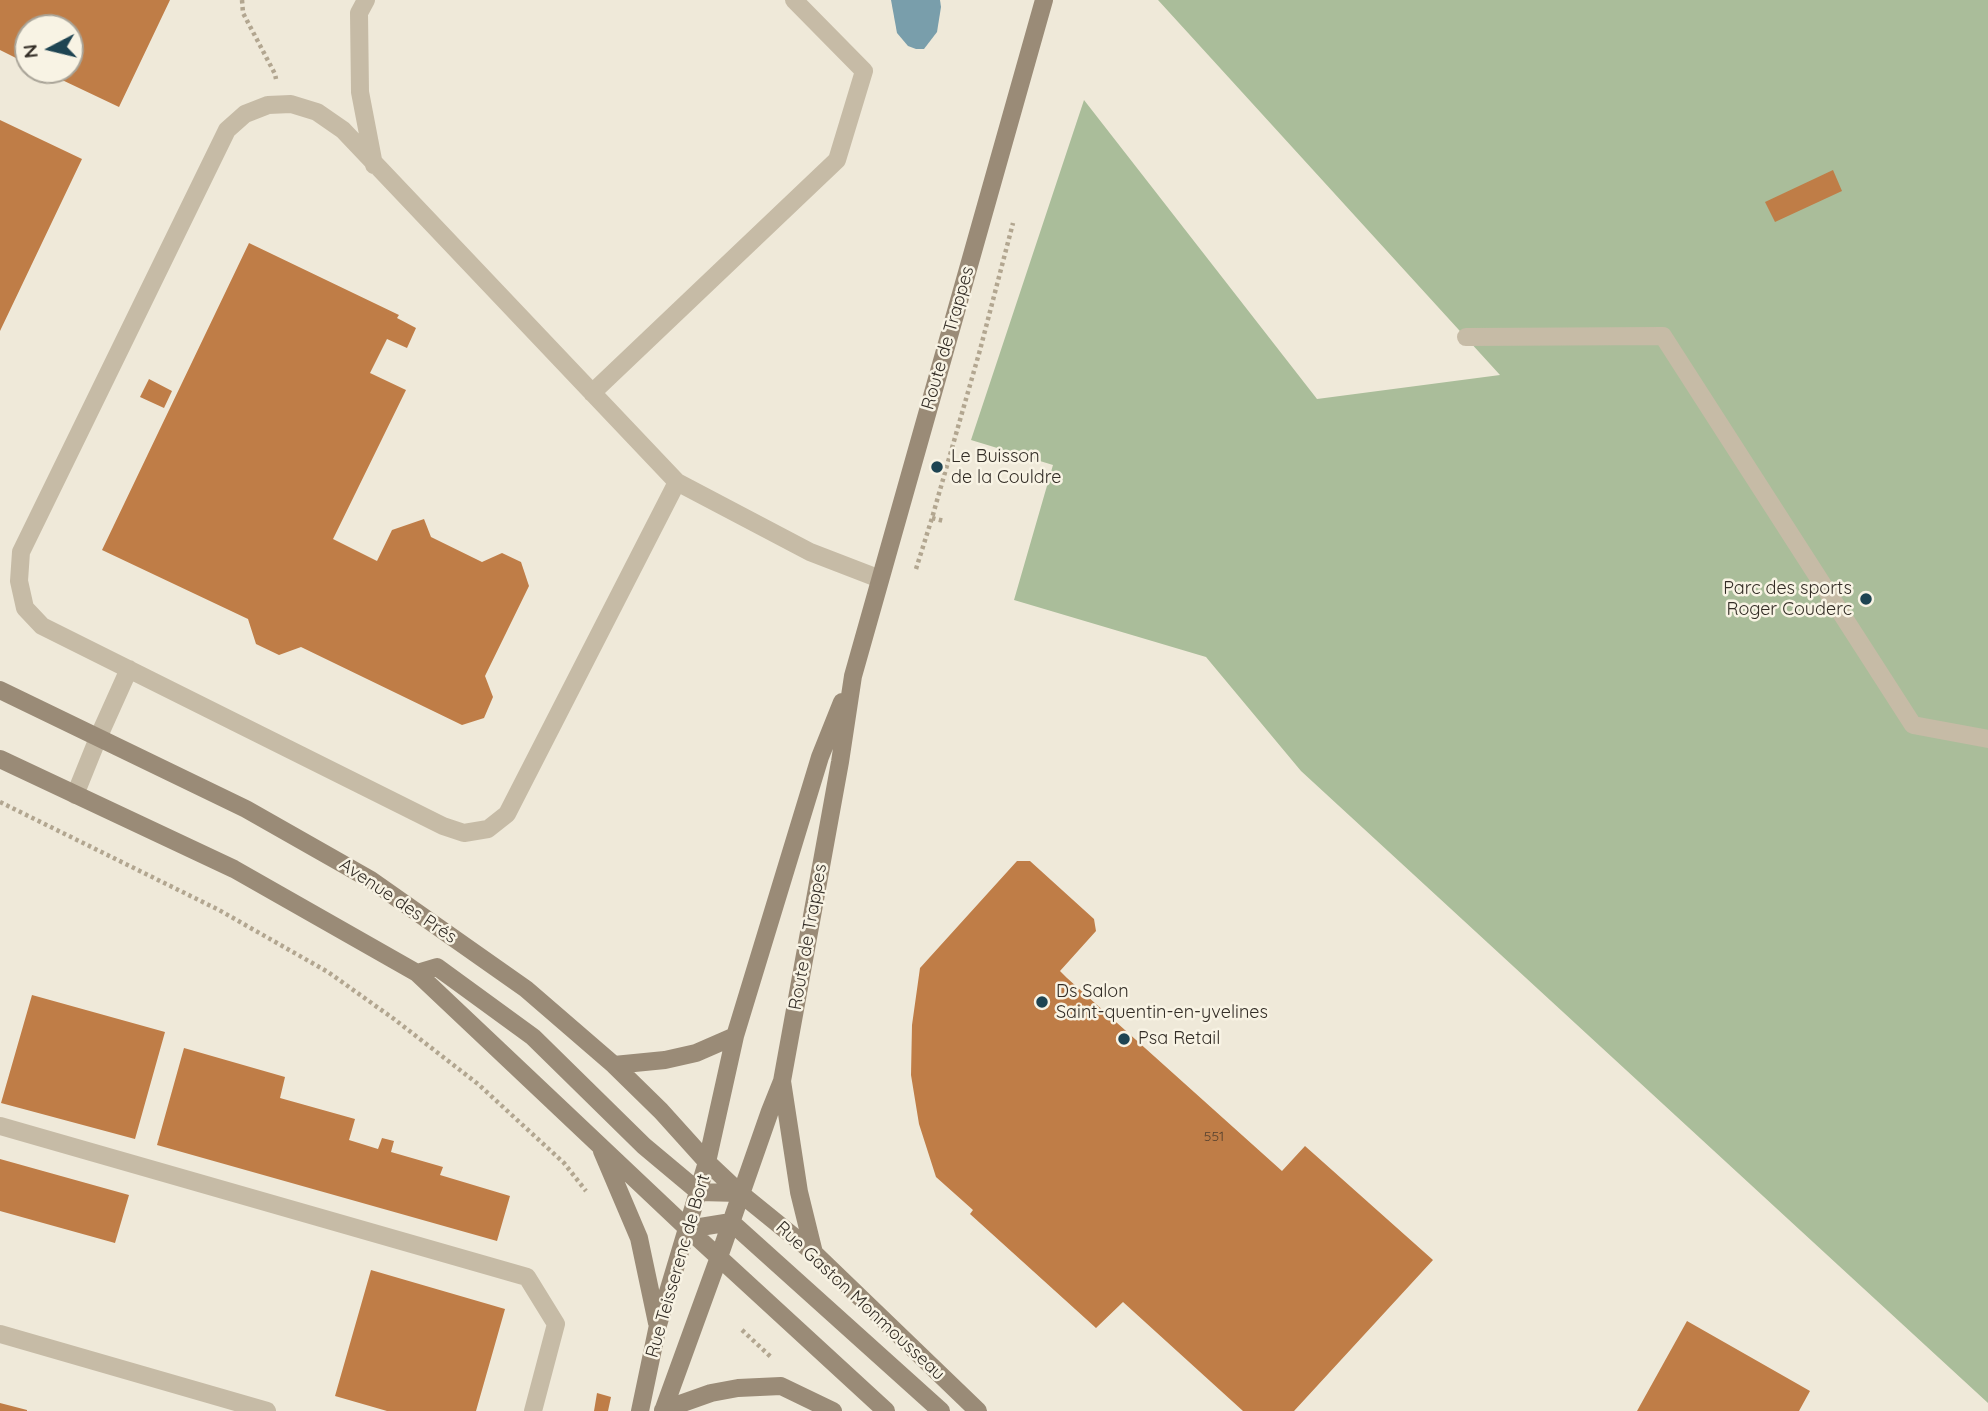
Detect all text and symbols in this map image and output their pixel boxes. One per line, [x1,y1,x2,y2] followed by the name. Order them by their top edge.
[14,14,84,84] north arrow
[17,43,43,60] text: N
[917,264,979,412] street label: Route de Trappes
[951,446,1061,489] place label: Le Buisson de la Couldre
[929,459,945,475] marker: Le Buisson de la Couldre
[1723,578,1852,620] place label: Parc des sports Roger Couderc
[1858,591,1874,607] marker: Parc des sports Roger Couderc
[335,854,461,948] street label: Avenue des Prés
[785,862,831,1012] street label: Route de Trappes
[1056,981,1268,1024] place label: Ds Salon Saint-quentin-en-yvelines
[1034,994,1050,1010] marker: Ds Salon Saint-quentin-en-yvelines
[1138,1028,1220,1050] place label: Psa Retail
[1116,1031,1132,1047] marker: Psa Retail
[1204,1129,1224,1145] house number: 551
[641,1172,715,1360] street label: Rue Teisserenc de Bort
[771,1217,949,1385] street label: Rue Gaston Monmousseau

